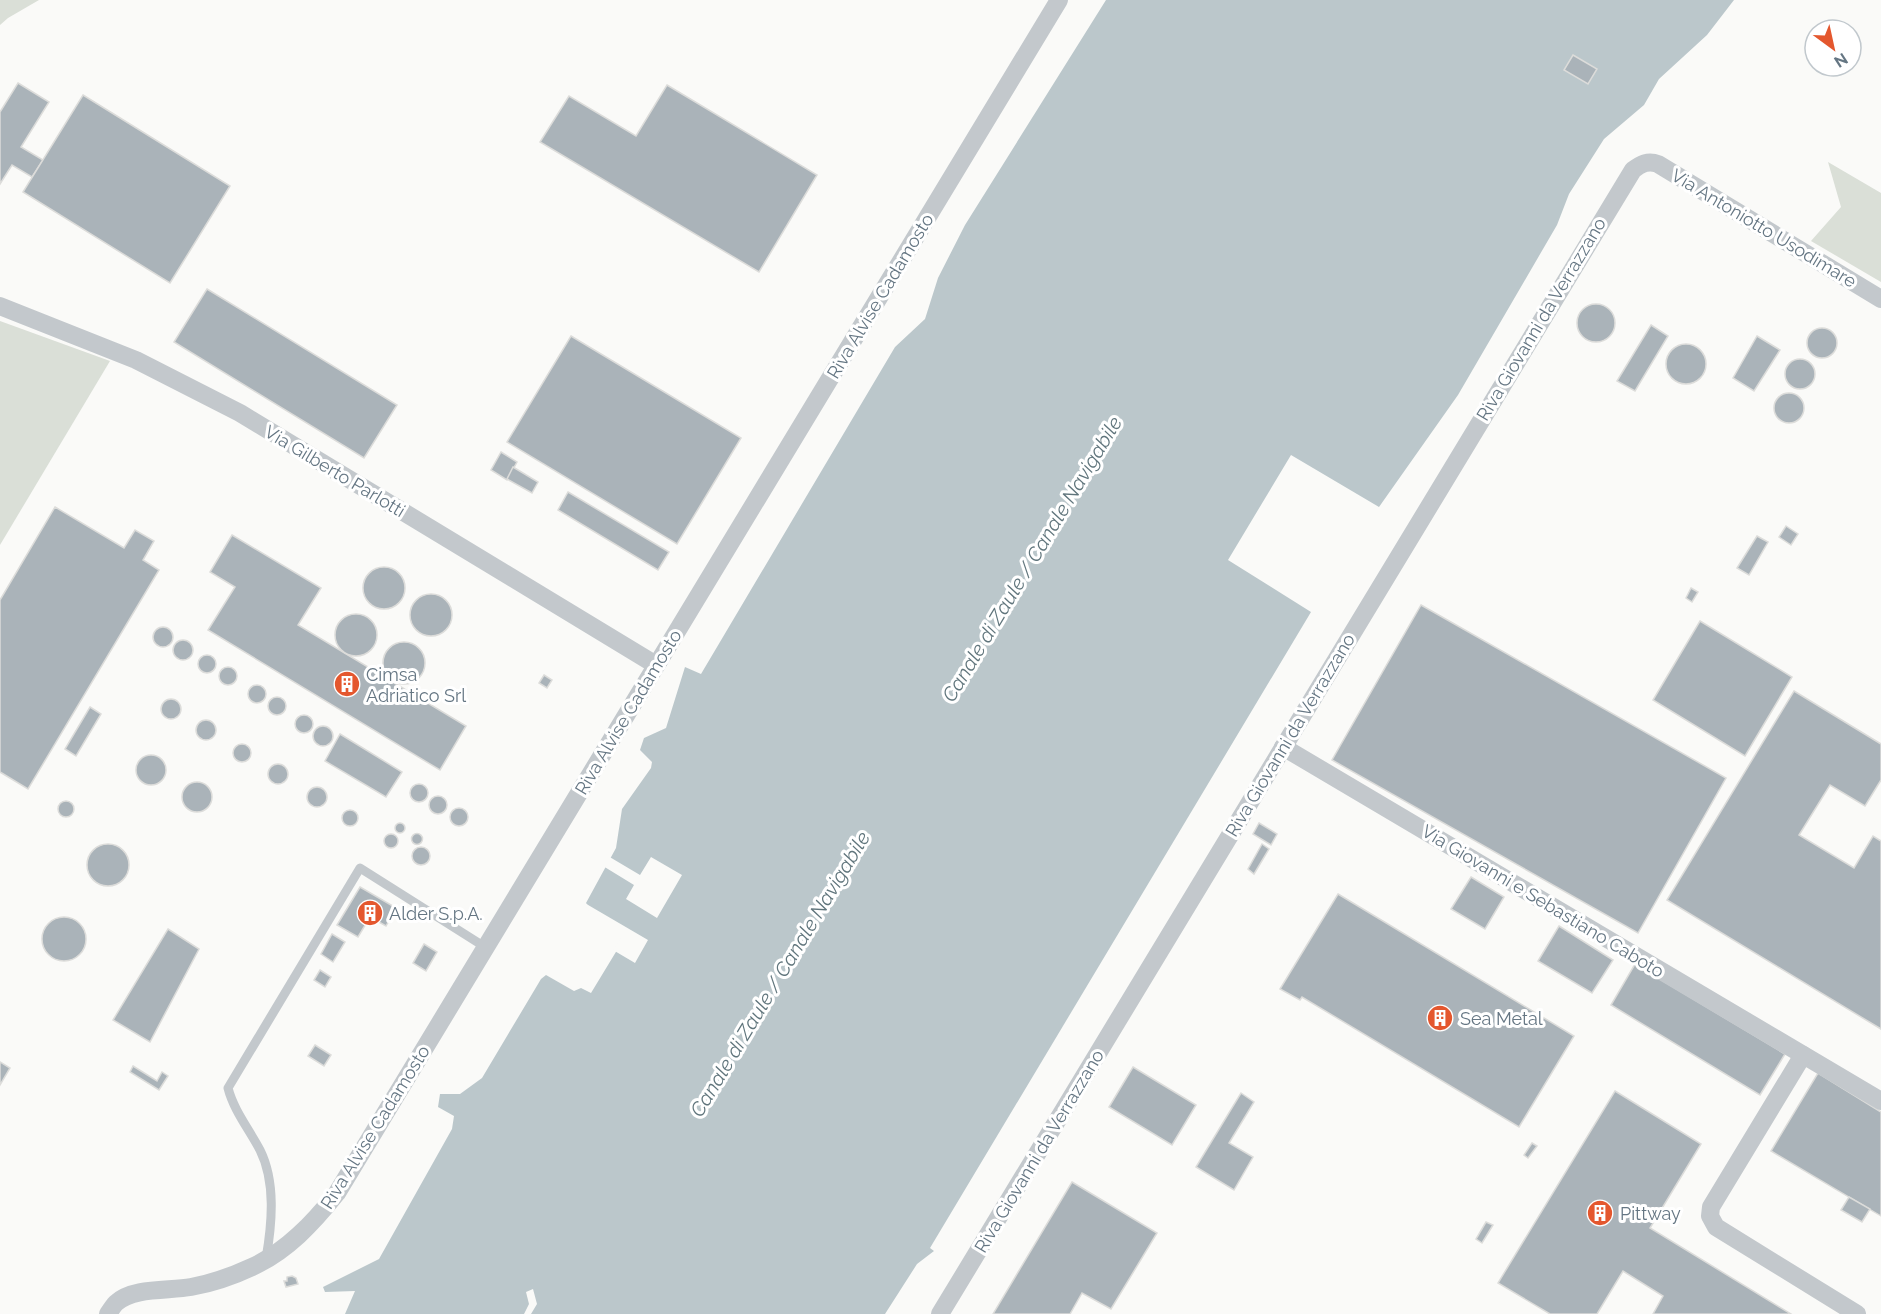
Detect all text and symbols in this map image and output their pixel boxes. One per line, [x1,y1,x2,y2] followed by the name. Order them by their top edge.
[1803,18,1863,78] north arrow
[1831,49,1851,71] text: N
[1668,164,1861,292] street label: Via Antoniotto Usodimare
[822,210,938,382] street label: Riva Alvise Cadamosto
[1472,214,1610,424] street label: Riva Giovanni da Verrazzano
[937,412,1127,706] water label: Canale di Zaule / Canale Navigabile
[261,421,409,521] street label: Via Gilberto Parlotti
[570,626,686,798] street label: Riva Alvise Cadamosto
[1221,630,1359,840] street label: Riva Giovanni da Verrazzano
[366,664,466,706] place label: Cimsa Adriatico Srl
[332,669,362,699] building icon: Cimsa Adriatico Srl
[1418,820,1668,982] street label: Via Giovanni e Sebastiano Caboto
[685,827,875,1121] water label: Canale di Zaule / Canale Navigabile
[355,898,385,928] building icon: Alder S.p.A.
[389,903,483,924] place label: Alder S.p.A.
[1425,1003,1455,1033] building icon: Sea Metal
[1460,1008,1543,1029] place label: Sea Metal
[316,1041,434,1213] street label: Riva Alvise Cadamosto
[970,1046,1108,1256] street label: Riva Giovanni da Verrazzano
[1585,1198,1615,1228] building icon: Pittway
[1620,1203,1681,1224] place label: Pittway

